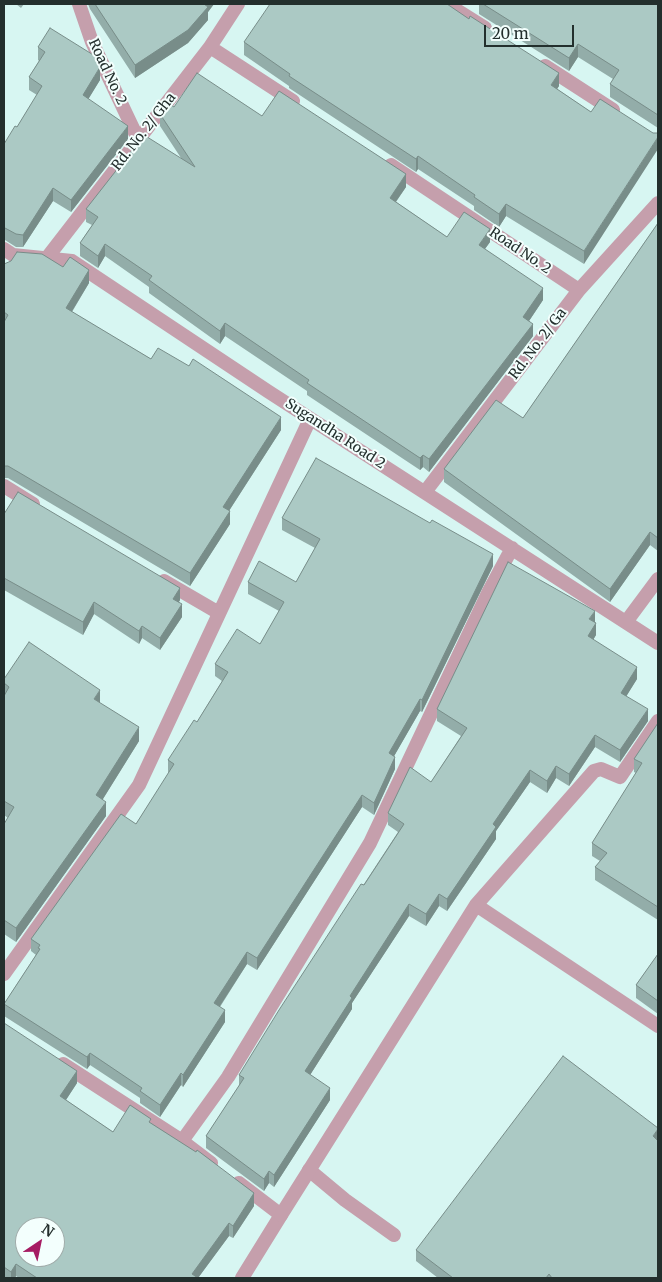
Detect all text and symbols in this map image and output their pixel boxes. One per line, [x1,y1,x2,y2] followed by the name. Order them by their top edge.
[487,15,577,47] scale bar
[492,24,529,43] text: 20 m
[84,36,130,108] street label: Road No. 2
[108,90,180,174] street label: Rd. No. 2/ Gha
[486,224,554,278] street label: Road No. 2
[506,305,570,383] street label: Rd. No. 2/ Ga
[282,395,388,473] street label: Sugandha Road 2
[15,1217,65,1267] north arrow
[38,1220,57,1241] text: N

